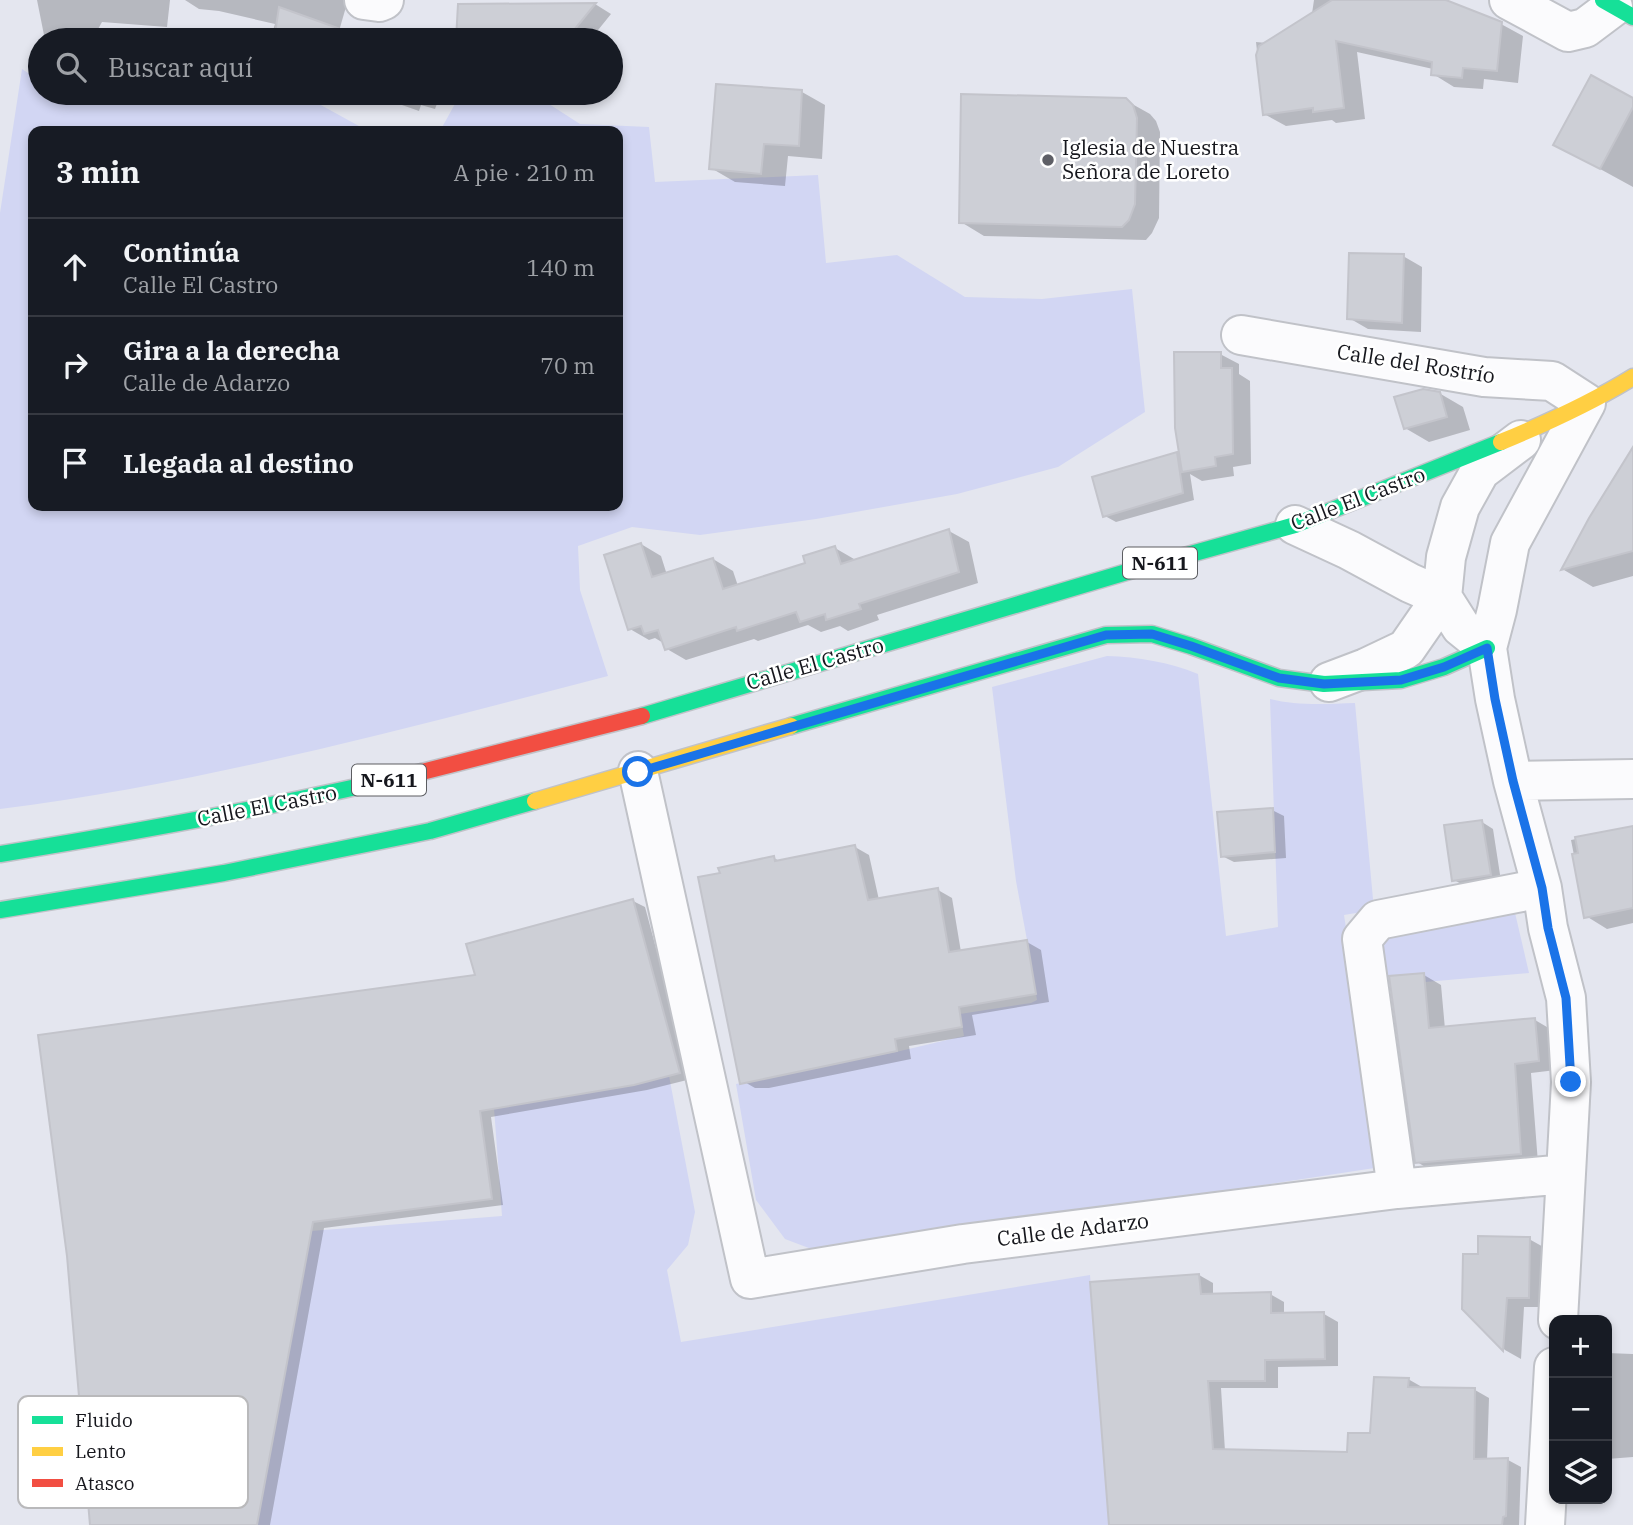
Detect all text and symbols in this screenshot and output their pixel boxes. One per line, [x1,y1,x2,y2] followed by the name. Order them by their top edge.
[28,28,623,105] search box
[52,48,90,86] icon: search
[108,50,253,84] text: Buscar aquí
[1062,133,1239,185] place label: Iglesia de Nuestra Señora de Loreto
[56,152,140,191] text: 3 min
[1040,152,1056,168] marker: Iglesia de Nuestra Señora de Loreto
[453,157,595,187] text: A pie · 210 m
[123,235,240,269] text: Continúa
[56,248,94,286] icon: ahead
[526,252,595,282] text: 140 m
[123,269,278,299] text: Calle El Castro
[123,333,340,367] text: Gira a la derecha
[1335,337,1497,389] street label: Calle del Rostrío
[56,346,94,384] icon: right
[540,350,595,380] text: 70 m
[123,367,290,397] text: Calle de Adarzo
[56,444,94,482] icon: arrive
[123,446,354,480] text: Llegada al destino
[1286,460,1429,537] street label: Calle El Castro
[1123,548,1197,578] road number: N-611
[743,630,887,696] street label: Calle El Castro
[622,756,653,787] route start
[352,764,426,796] road number: N-611
[195,778,339,832] street label: Calle El Castro
[1555,1066,1586,1097] route end
[995,1206,1150,1252] street label: Calle de Adarzo
[1549,1315,1612,1504] map controls
[1549,1315,1612,1378] button: +
[1549,1378,1612,1441] button: −
[18,1396,248,1508] legend
[75,1408,133,1432] text: Fluido
[75,1439,126,1463] text: Lento
[1549,1441,1612,1504] button: layers
[75,1471,134,1495] text: Atasco

